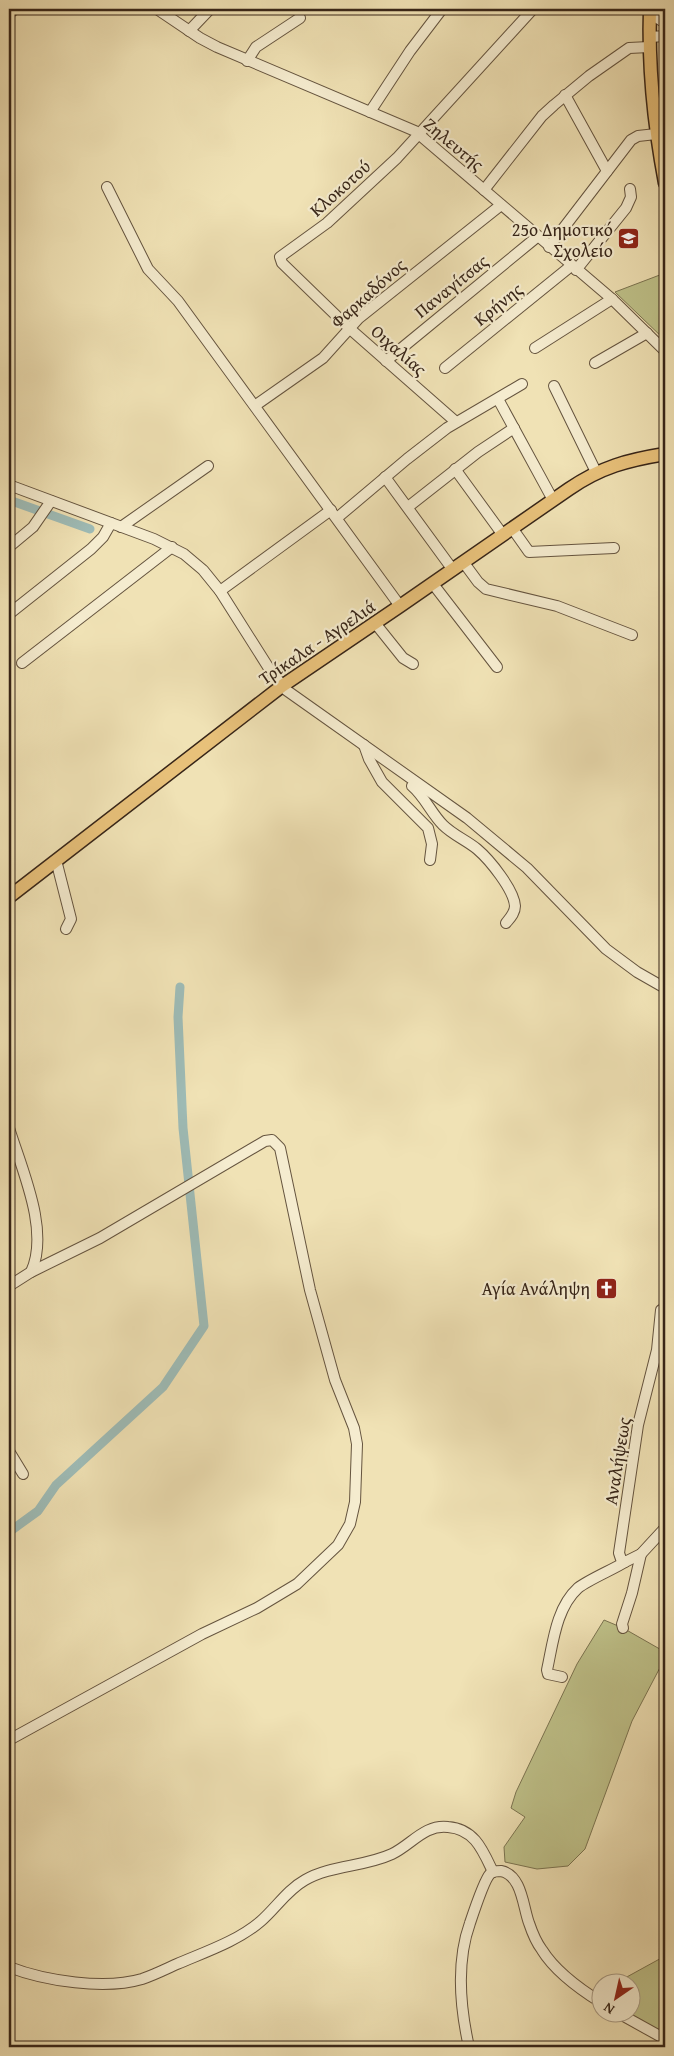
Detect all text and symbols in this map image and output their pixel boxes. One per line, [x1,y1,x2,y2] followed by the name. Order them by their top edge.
[418,111,490,178] street label: Ζηλευτής
[303,153,377,223] street label: Κλοκοτού
[512,216,613,264] place label: 25ο Δημοτικό Σχολείο
[617,227,641,251] school or university icon: 25ο Δημοτικό Σχολείο
[408,247,494,324] street label: Παναγίτσας
[324,251,412,334] street label: Φαρκαδόνος
[468,276,529,332] street label: Κρήνης
[365,318,433,382] street label: Οιχαλίας
[253,593,381,691] street label: Τρίκαλα - Αγρελιά
[482,1275,590,1302] place label: Αγία Ανάληψη
[594,1276,618,1300] church icon: Αγία Ανάληψη
[597,1415,637,1507] street label: Αναλήψεως
[592,1974,642,2024] north arrow
[599,1998,618,2020] text: N

